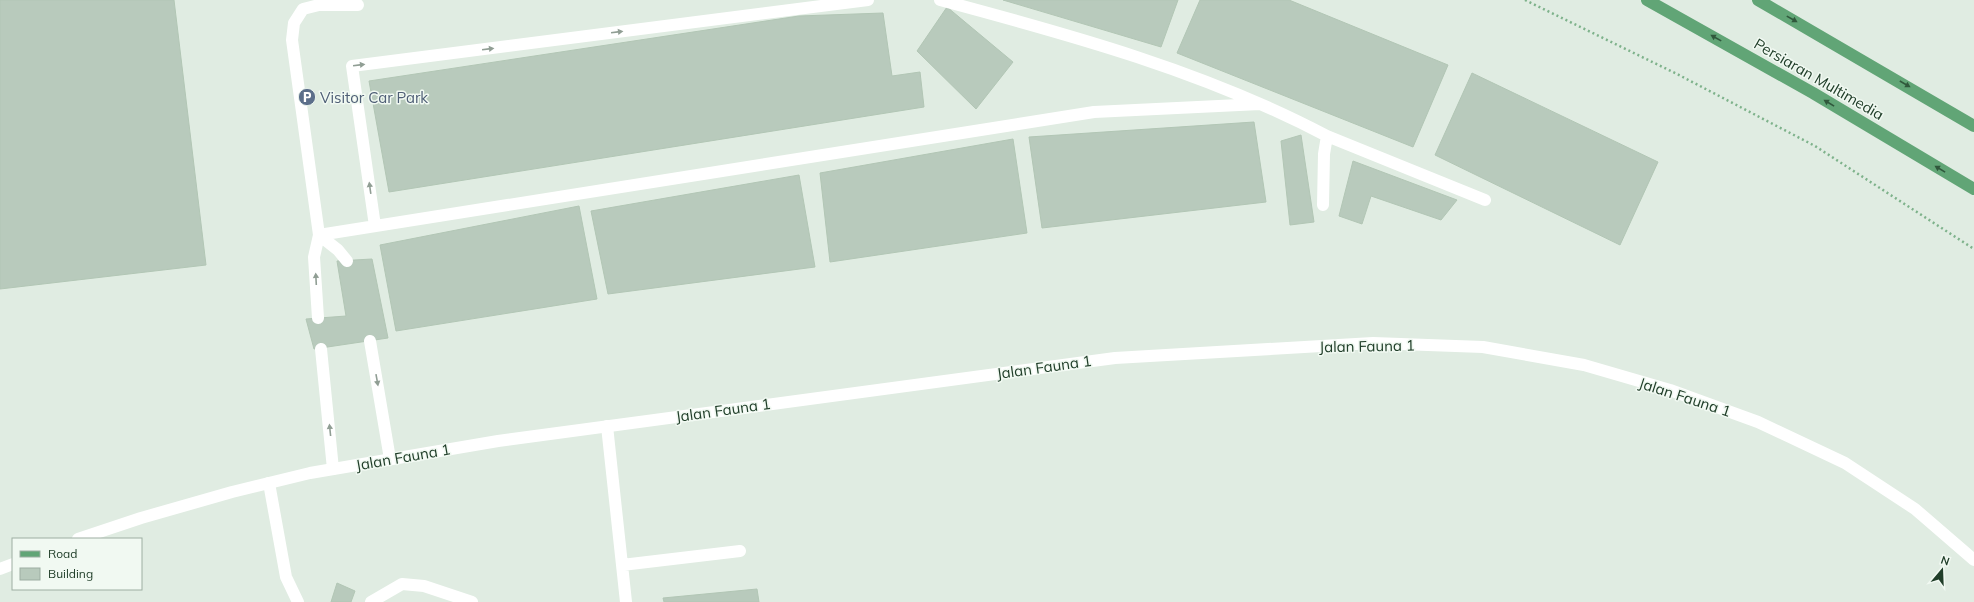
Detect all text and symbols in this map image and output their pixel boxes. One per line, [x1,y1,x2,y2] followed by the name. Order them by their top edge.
[1787,16,1798,22] one-way arrow
[611,29,623,35] one-way arrow
[1751,34,1887,124] street label: Persiaran Multimedia
[1710,35,1722,41] one-way arrow
[482,46,494,52] one-way arrow
[353,62,365,68] one-way arrow
[1899,81,1911,88] one-way arrow
[297,87,317,107] parking icon: Visitor Car Park
[320,88,428,107] place label: Visitor Car Park
[1823,99,1835,106] one-way arrow
[1934,166,1946,173] one-way arrow
[367,182,373,194] one-way arrow
[312,273,319,285] one-way arrow
[1319,336,1415,356] street label: Jalan Fauna 1
[995,351,1093,383] street label: Jalan Fauna 1
[1637,373,1733,421] street label: Jalan Fauna 1
[374,374,380,386] one-way arrow
[674,394,772,426] street label: Jalan Fauna 1
[326,424,333,436] one-way arrow
[354,439,452,475] street label: Jalan Fauna 1
[12,538,142,590] legend
[48,546,77,561] text: Road
[1922,550,1962,590] north arrow
[1939,553,1951,569] text: N
[48,566,93,581] text: Building

